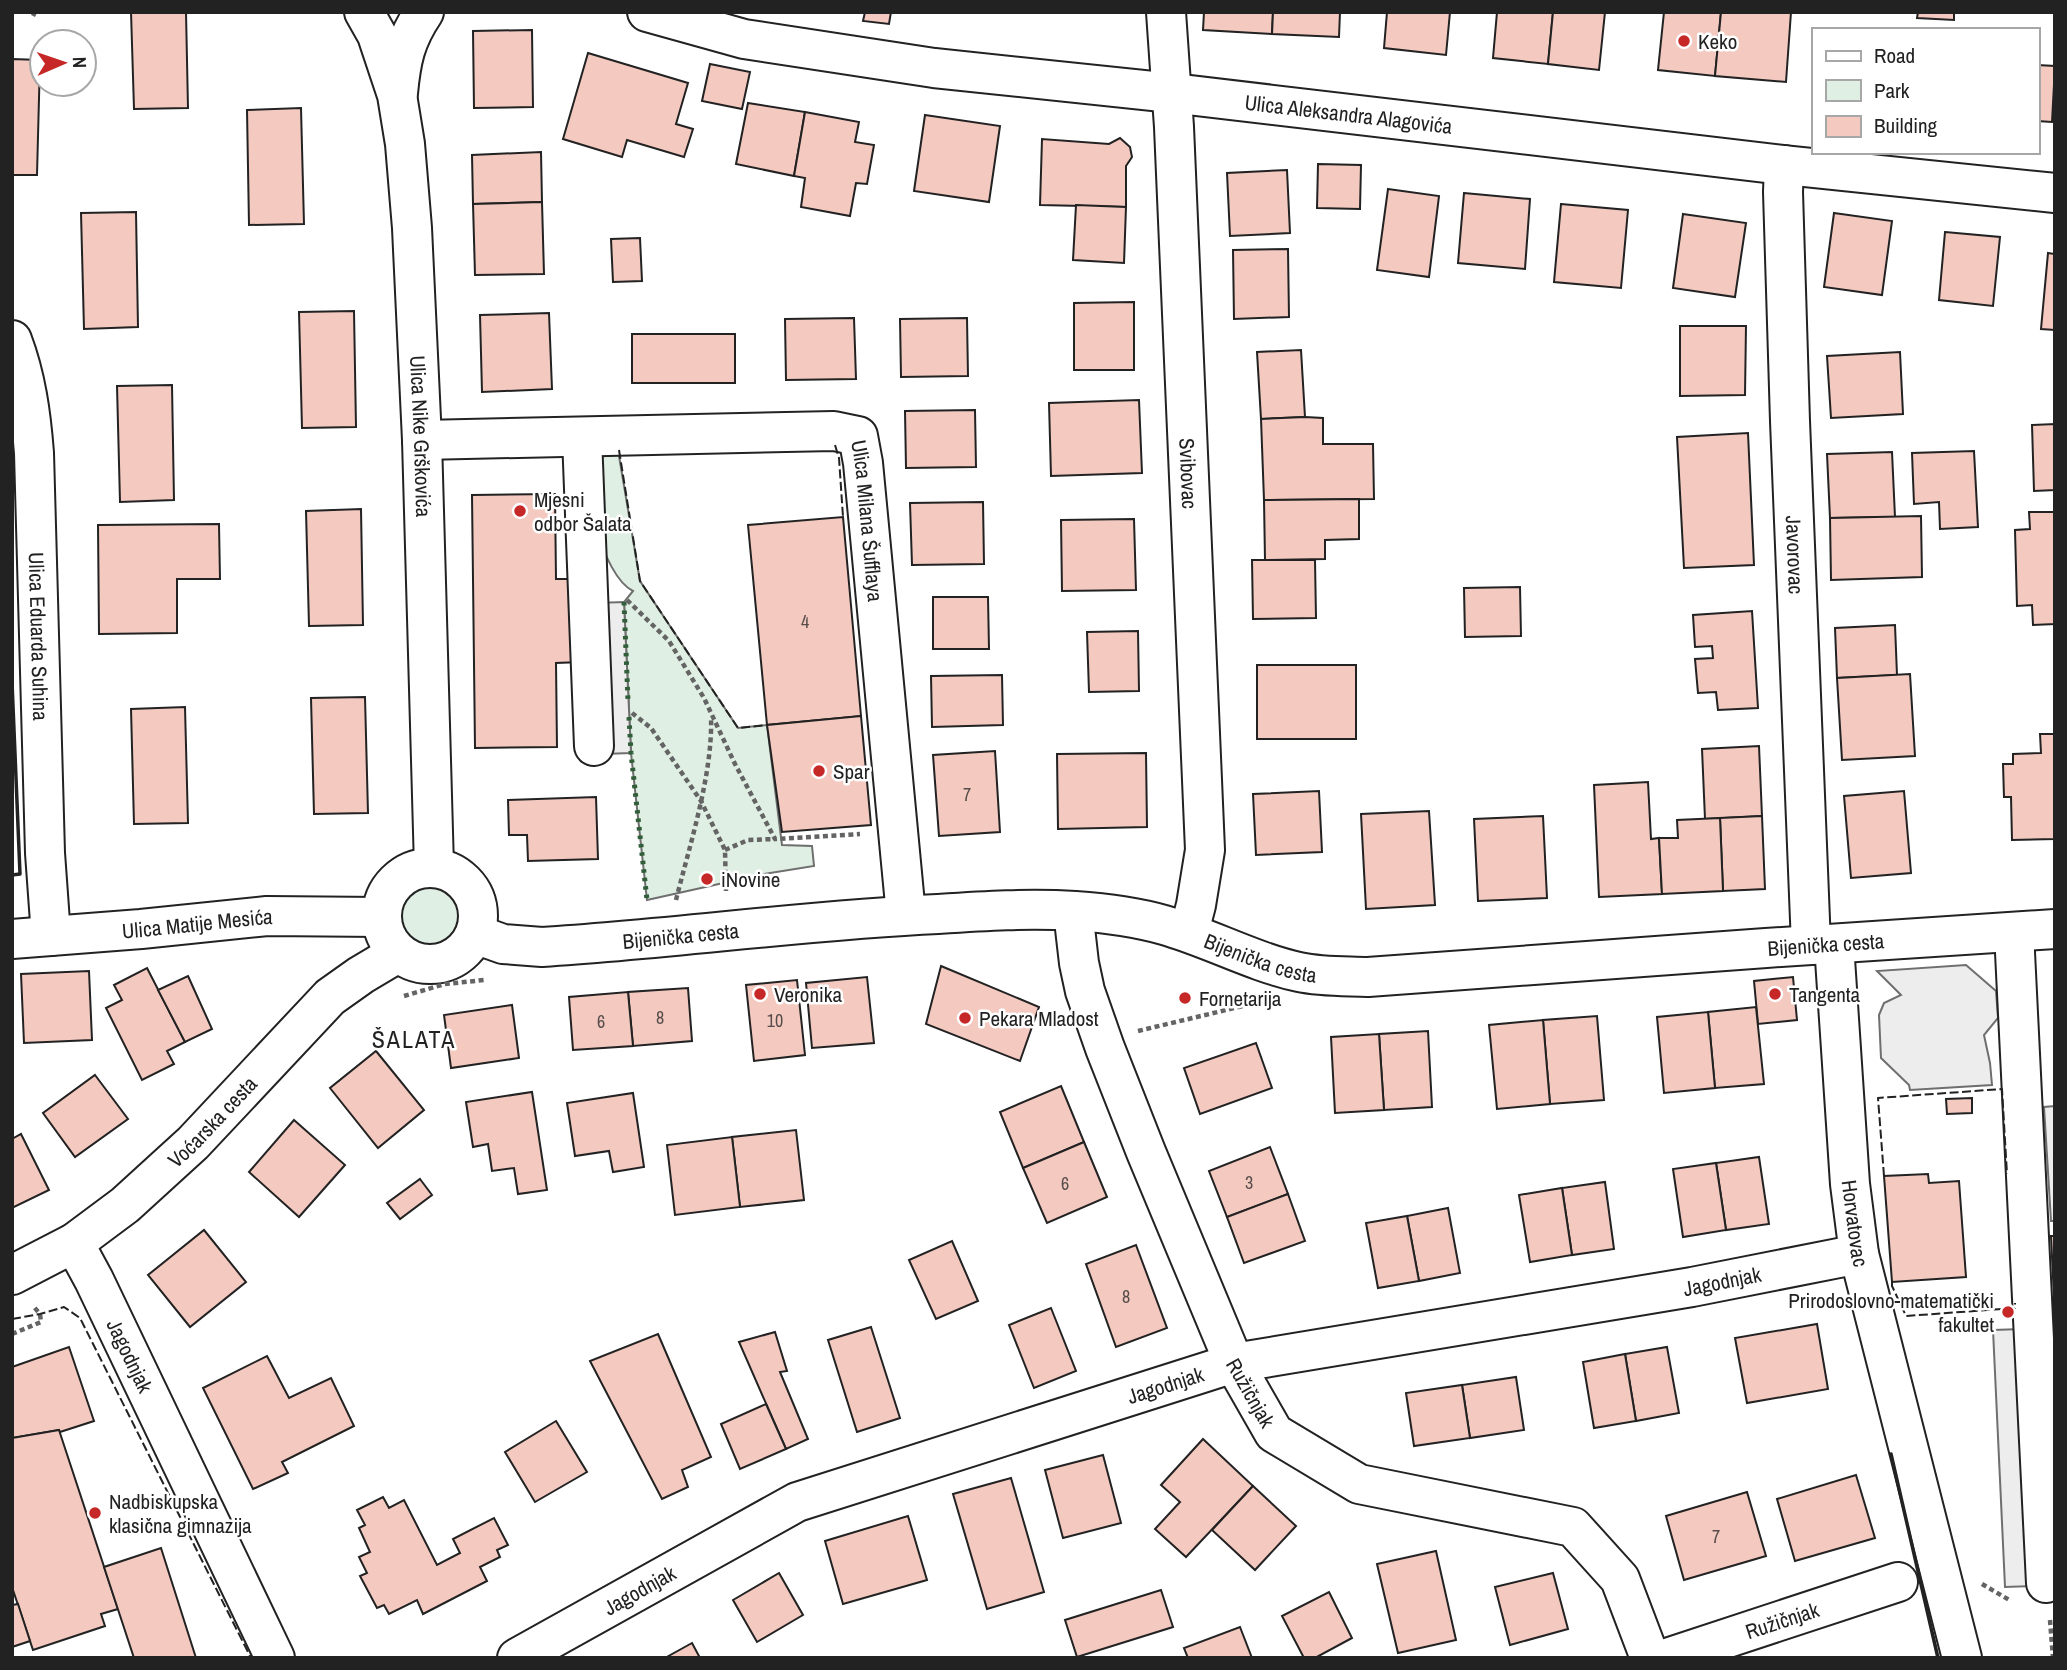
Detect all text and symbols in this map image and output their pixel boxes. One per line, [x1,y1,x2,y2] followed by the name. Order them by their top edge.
[1698,27,1737,56] place label: Keko
[28,28,98,98] north arrow
[1812,28,2039,154] legend
[1676,33,1692,49] marker: Keko
[1874,41,1915,70] text: Road
[67,56,93,68] text: N
[1874,76,1910,105] text: Park
[1243,87,1454,140] street label: Ulica Aleksandra Alagovića
[1874,111,1938,140] text: Building
[404,355,439,518] street label: Ulica Nike Grškovića
[844,437,891,603] street label: Ulica Milana Šufflaya
[1173,437,1205,509] street label: Svibovac
[534,485,632,538] place label: Mjesni odbor Šalata
[512,503,528,519] marker: Mjesni odbor Šalata
[1779,515,1811,595] street label: Javorovac
[22,552,56,721] street label: Ulica Eduarda Suhina
[801,609,809,634] house number: 4
[833,757,870,786] place label: Spar
[811,763,827,779] marker: Spar
[963,782,971,807] house number: 7
[721,865,780,894] place label: iNovine
[699,871,715,887] marker: iNovine
[121,901,273,945] street label: Ulica Matije Mesića
[621,915,741,955] street label: Bijenička cesta
[1200,926,1319,989] street label: Bijenička cesta
[1767,926,1886,962] street label: Bijenička cesta
[774,980,842,1009] place label: Veronika
[1789,980,1861,1009] place label: Tangenta
[1199,984,1282,1013] place label: Fornetarija
[752,986,768,1002] marker: Veronika
[1767,986,1783,1002] marker: Tangenta
[1177,990,1193,1006] marker: Fornetarija
[979,1004,1099,1033] place label: Pekara Mladost
[656,1005,664,1030] house number: 8
[767,1008,783,1033] house number: 10
[597,1009,605,1034] house number: 6
[957,1010,973,1026] marker: Pekara Mladost
[372,1023,456,1055] district label: ŠALATA
[161,1069,263,1174] street label: Voćarska cesta
[1245,1170,1253,1195] house number: 3
[1061,1171,1069,1196] house number: 6
[1835,1178,1876,1270] street label: Horvatovac
[1681,1259,1764,1303] street label: Jagodnjak
[1122,1284,1130,1309] house number: 8
[1788,1286,1994,1339] place label: Prirodoslovno-matematički fakultet
[2000,1304,2016,1320] marker: Prirodoslovno-matematički fakultet
[100,1314,160,1398] street label: Jagodnjak
[1220,1353,1283,1433] street label: Ružičnjak
[1123,1359,1207,1411] street label: Jagodnjak
[109,1487,252,1540] place label: Nadbiskupska klasična gimnazija
[87,1505,103,1521] marker: Nadbiskupska klasična gimnazija
[1712,1524,1720,1549] house number: 7
[598,1558,681,1622] street label: Jagodnjak
[1741,1594,1823,1646] street label: Ružičnjak

